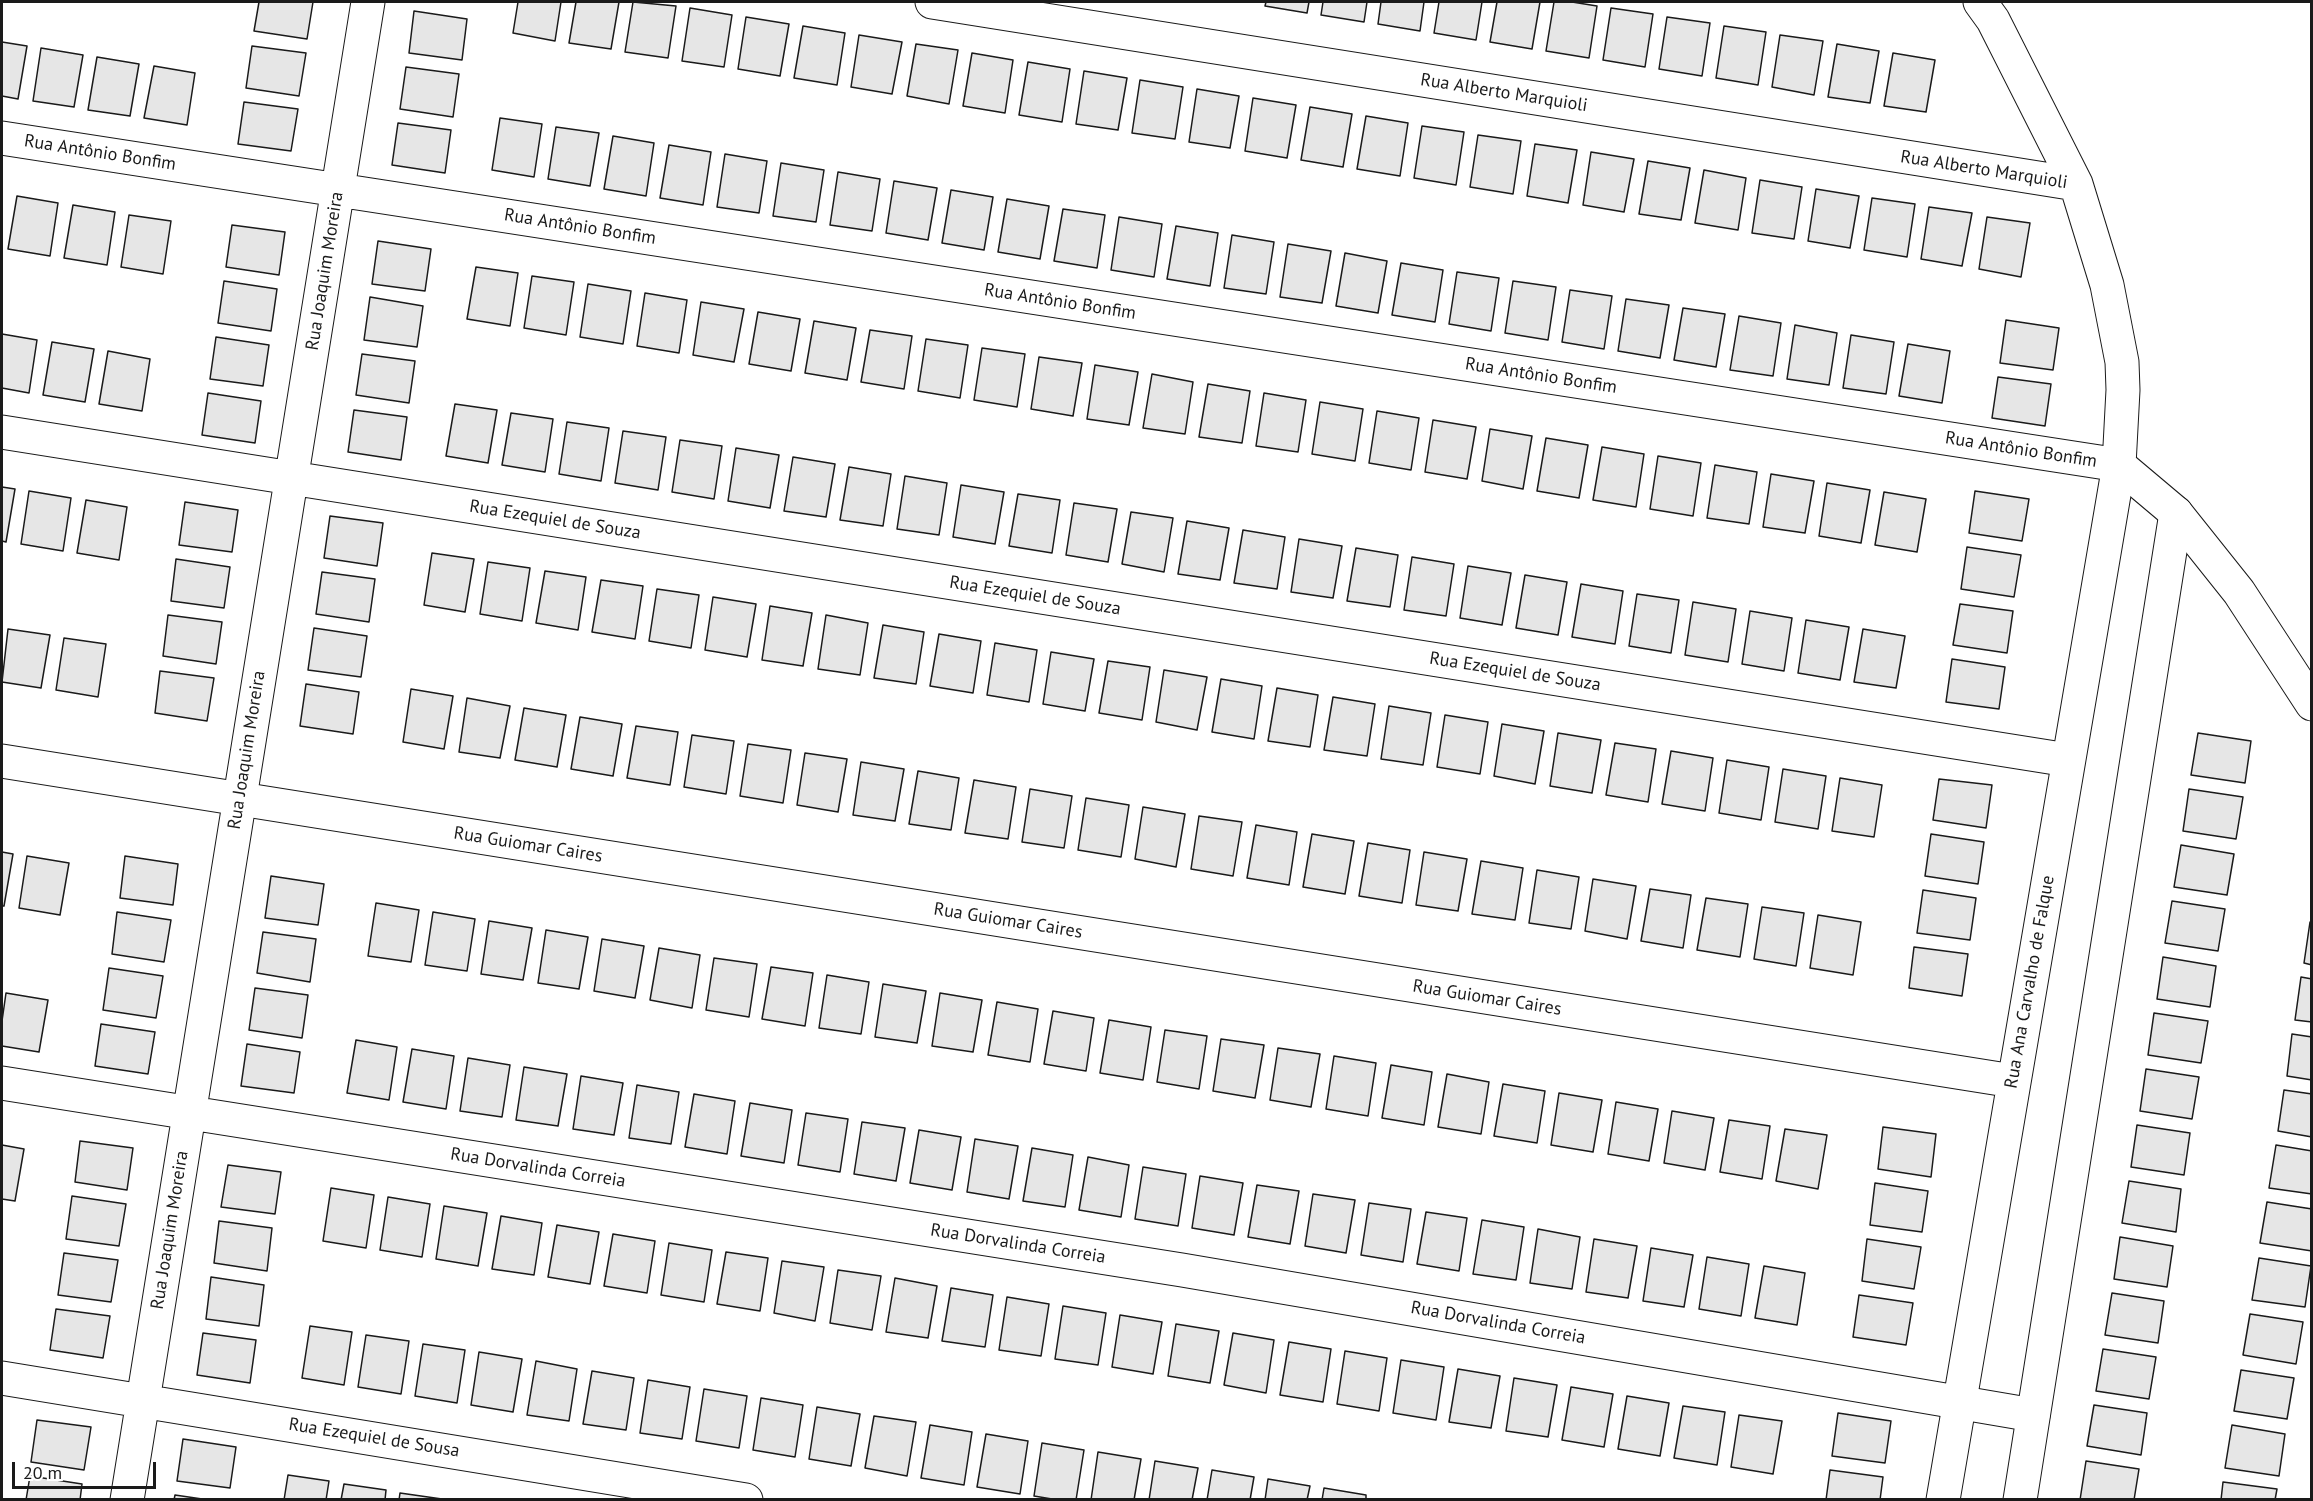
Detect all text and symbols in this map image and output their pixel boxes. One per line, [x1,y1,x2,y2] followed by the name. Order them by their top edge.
[1419,69,1589,117] street label: Rua Alberto Marquioli
[23,130,177,176] street label: Rua Antônio Bonfim
[1899,146,2069,194] street label: Rua Alberto Marquioli
[302,190,348,352] street label: Rua Joaquim Moreira
[503,204,657,250] street label: Rua Antônio Bonfim
[983,279,1137,325] street label: Rua Antônio Bonfim
[1464,353,1618,399] street label: Rua Antônio Bonfim
[1944,427,2098,473] street label: Rua Antônio Bonfim
[468,496,642,544] street label: Rua Ezequiel de Souza
[948,572,1122,620] street label: Rua Ezequiel de Souza
[1428,648,1602,696] street label: Rua Ezequiel de Souza
[224,669,270,831] street label: Rua Joaquim Moreira
[452,823,604,867] street label: Rua Guiomar Caires
[2001,874,2059,1090] street label: Rua Ana Carvalho de Falque
[932,899,1084,943] street label: Rua Guiomar Caires
[1411,976,1563,1020] street label: Rua Guiomar Caires
[449,1143,627,1193] street label: Rua Dorvalinda Correia
[147,1149,193,1311] street label: Rua Joaquim Moreira
[929,1219,1107,1269] street label: Rua Dorvalinda Correia
[1409,1297,1587,1349] street label: Rua Dorvalinda Correia
[287,1414,461,1462] street label: Rua Ezequiel de Sousa
[15,1450,159,1488] scale bar
[23,1461,62,1484] text: 20 m

